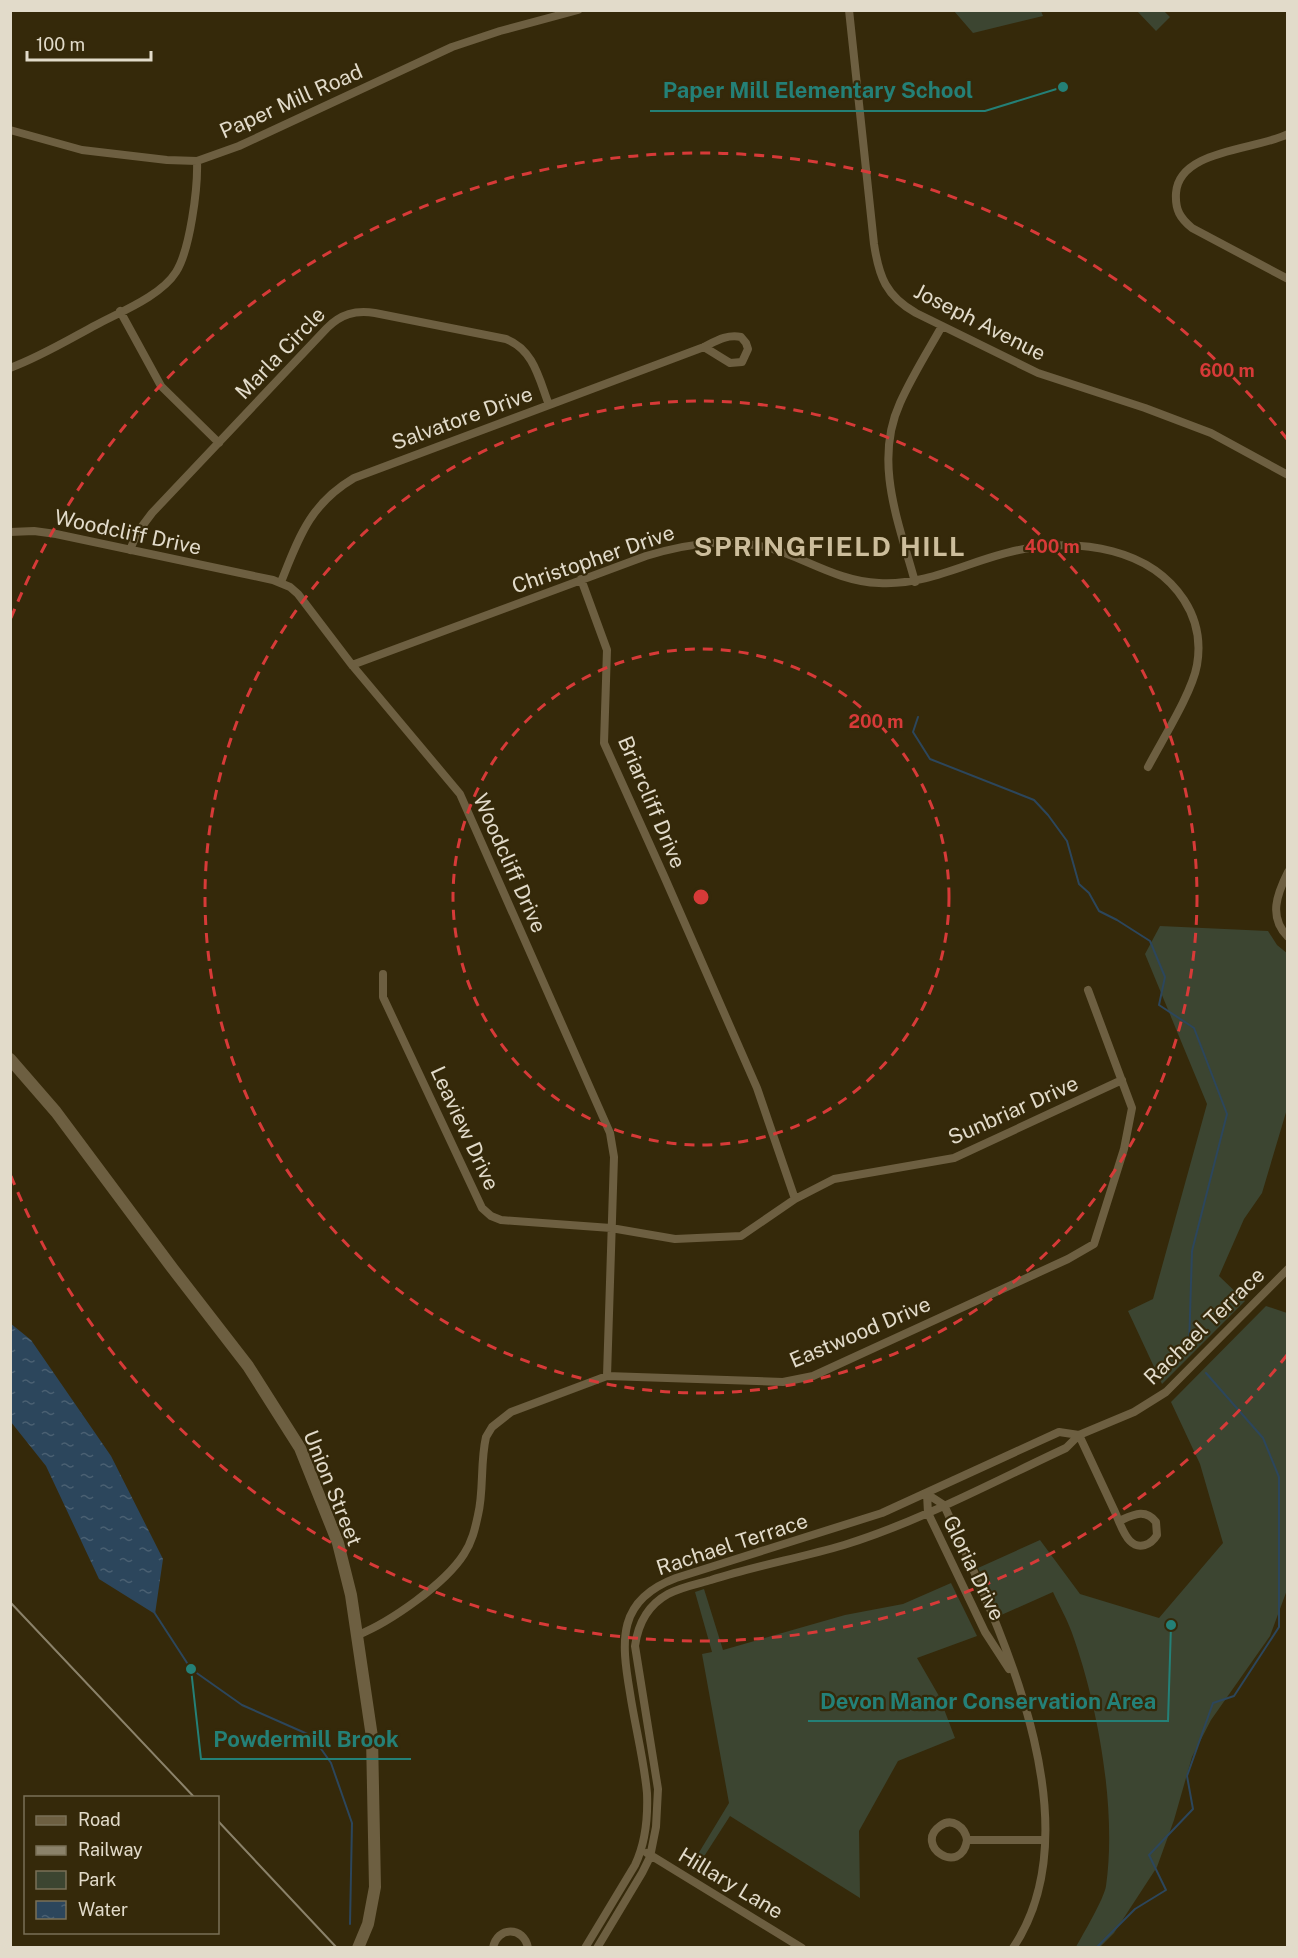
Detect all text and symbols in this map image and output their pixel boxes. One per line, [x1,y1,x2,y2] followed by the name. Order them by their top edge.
[27,24,152,62] scale bar
[36,34,85,55] text: 100 m
[216,58,366,144] street label: Paper Mill Road
[650,71,985,111] callout: Paper Mill Elementary School
[663,77,973,103] text: Paper Mill Elementary School
[910,278,1050,366] street label: Joseph Avenue
[230,302,330,404] street label: Marla Circle
[1199,360,1255,381] text: 600 m
[388,381,536,455] street label: Salvatore Drive
[52,504,204,560] street label: Woodcliff Drive
[508,519,678,599] street label: Christopher Drive
[694,530,966,562] district label: SPRINGFIELD HILL
[1024,536,1080,557] text: 400 m
[849,711,903,732] text: 200 m
[613,732,691,872] street label: Briarcliff Drive
[468,790,552,936] street label: Woodcliff Drive
[691,887,711,907] centre of rings
[425,1062,505,1194] street label: Leaview Drive
[944,1070,1082,1150] street label: Sunbriar Drive
[1139,1262,1269,1390] street label: Rachael Terrace
[786,1291,934,1373] street label: Eastwood Drive
[298,1427,368,1549] street label: Union Street
[653,1508,811,1580] street label: Rachael Terrace
[938,1512,1010,1624] street label: Gloria Drive
[808,1681,1168,1721] callout: Devon Manor Conservation Area
[820,1688,1156,1714] text: Devon Manor Conservation Area
[201,1719,411,1759] callout: Powdermill Brook
[213,1726,399,1752] text: Powdermill Brook
[24,1796,219,1934] legend
[78,1809,121,1830] text: Road
[78,1839,143,1860] text: Railway
[674,1842,788,1924] street label: Hillary Lane
[78,1869,116,1890] text: Park
[78,1899,128,1920] text: Water

